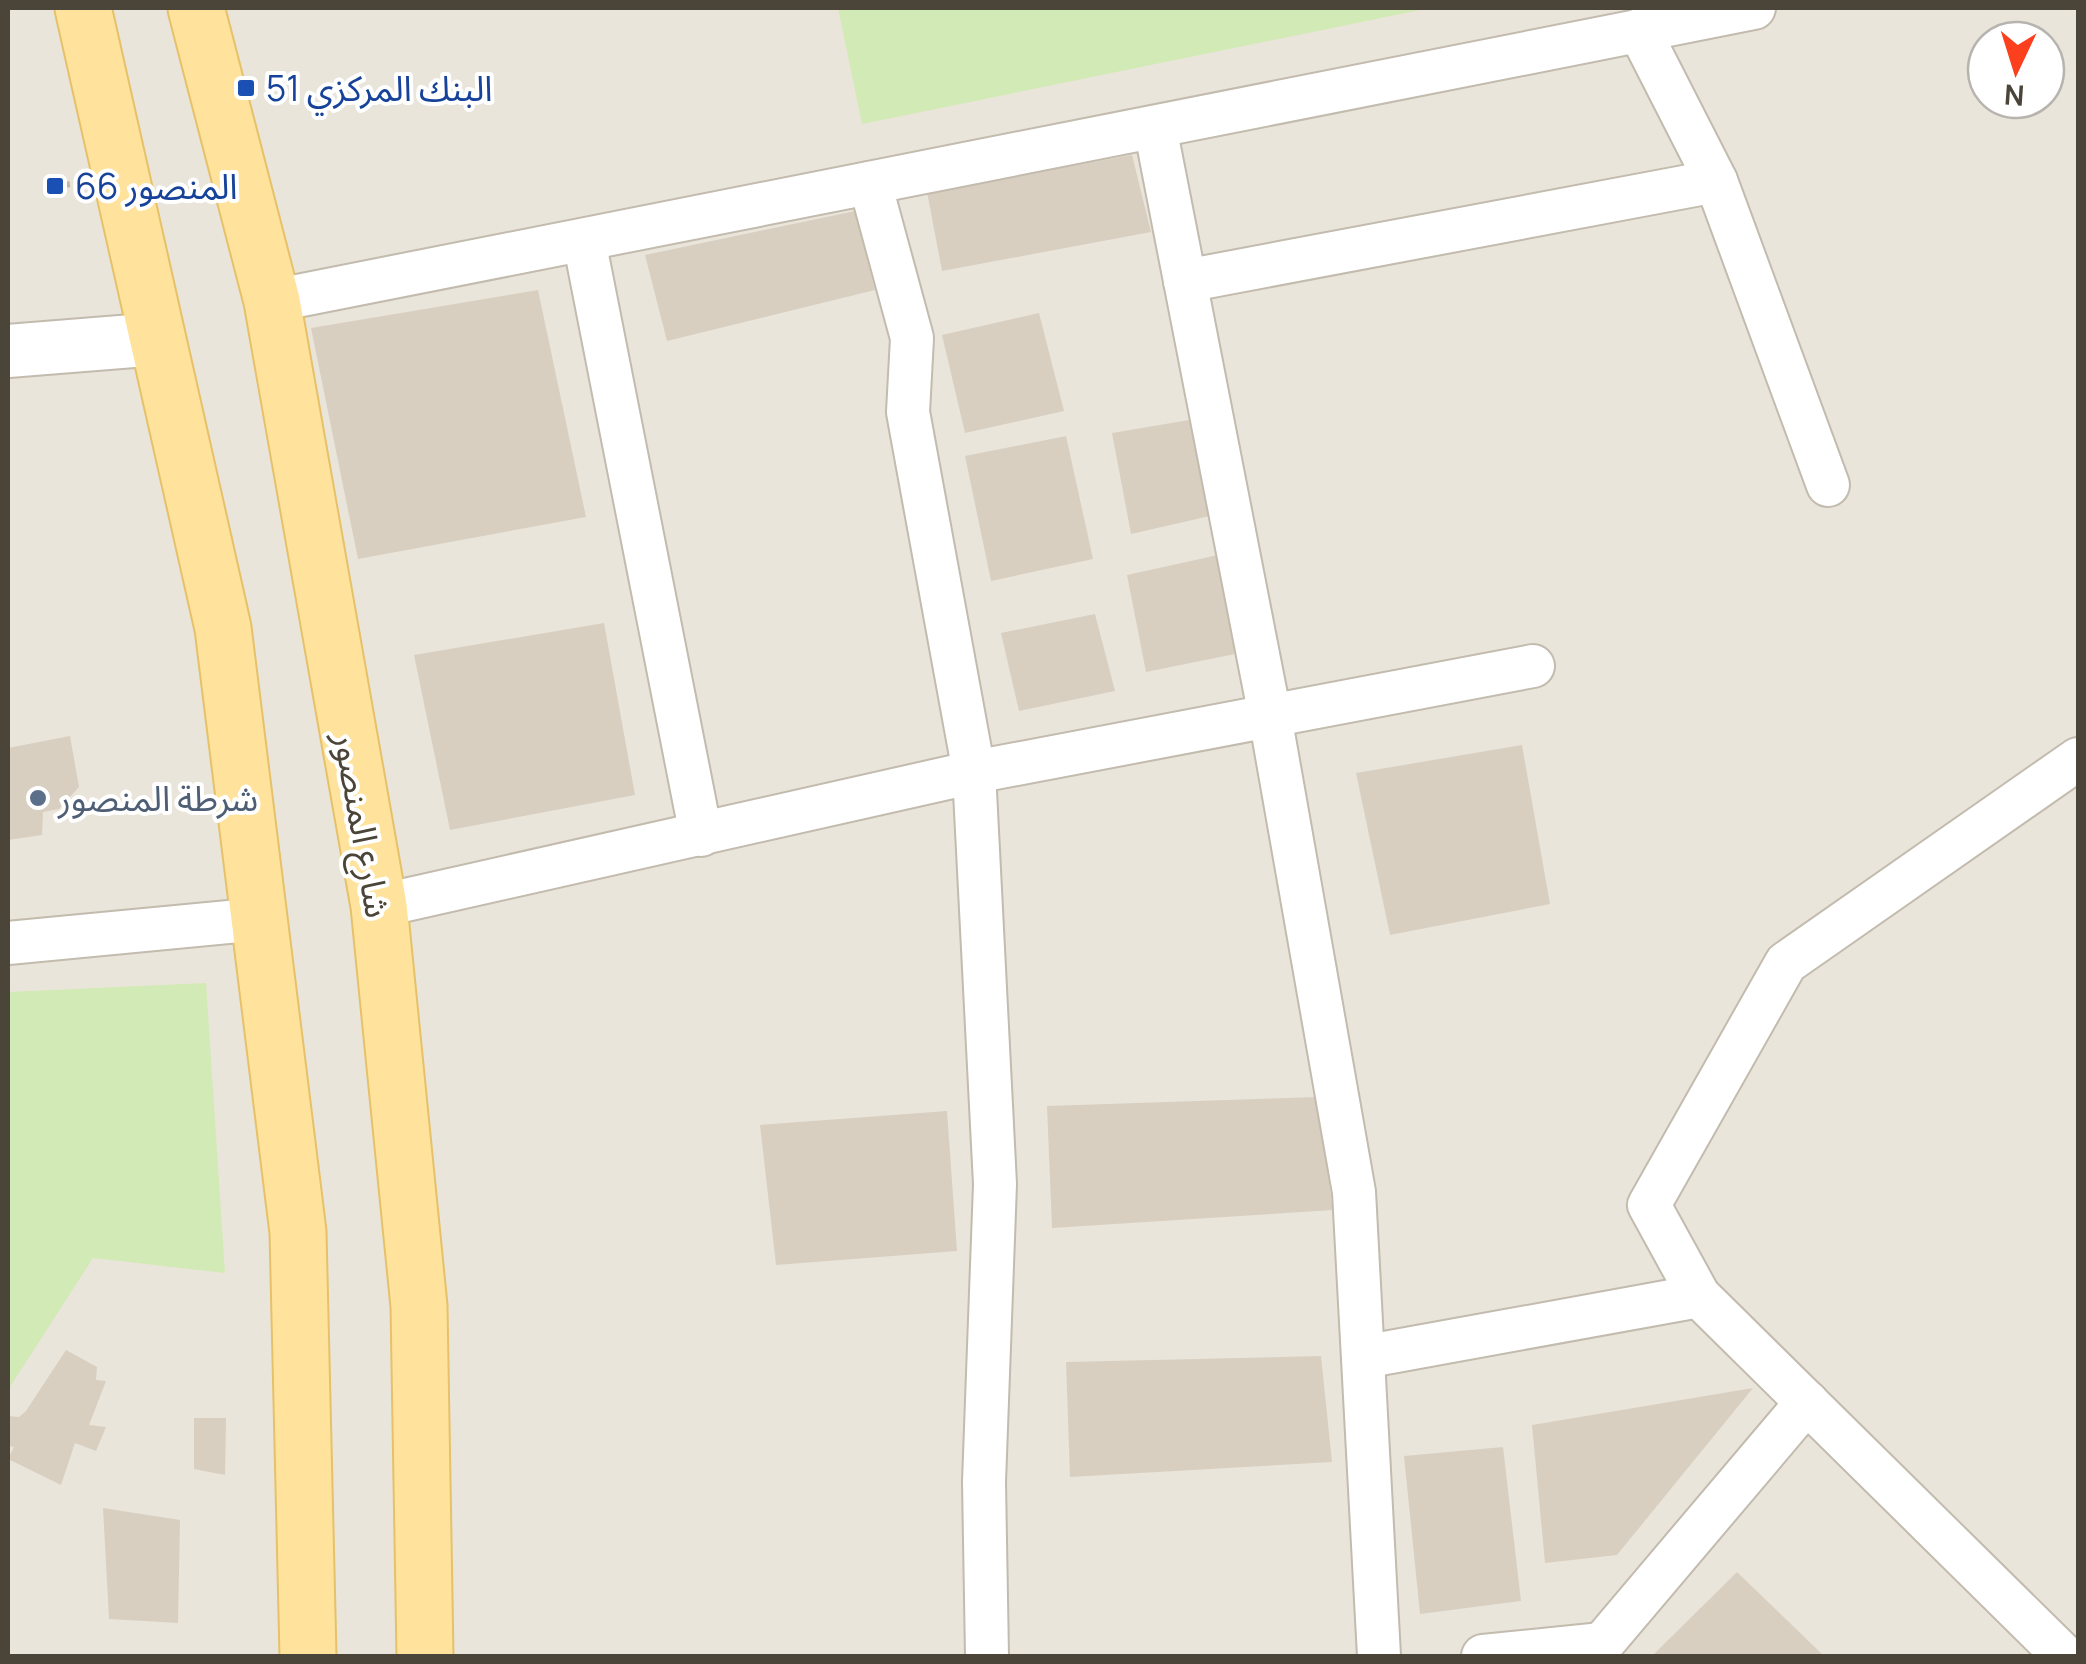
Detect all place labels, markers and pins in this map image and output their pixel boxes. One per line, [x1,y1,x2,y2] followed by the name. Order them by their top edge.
[266,64,493,116] place label: البنك المركزي 51
[235,77,257,99] marker: البنك المركزي 51
[75,162,238,210] place label: المنصور 66
[44,175,66,197] marker: المنصور 66
[57,774,258,822] place label: شرطة المنصور
[27,787,49,809] marker: شرطة المنصور

